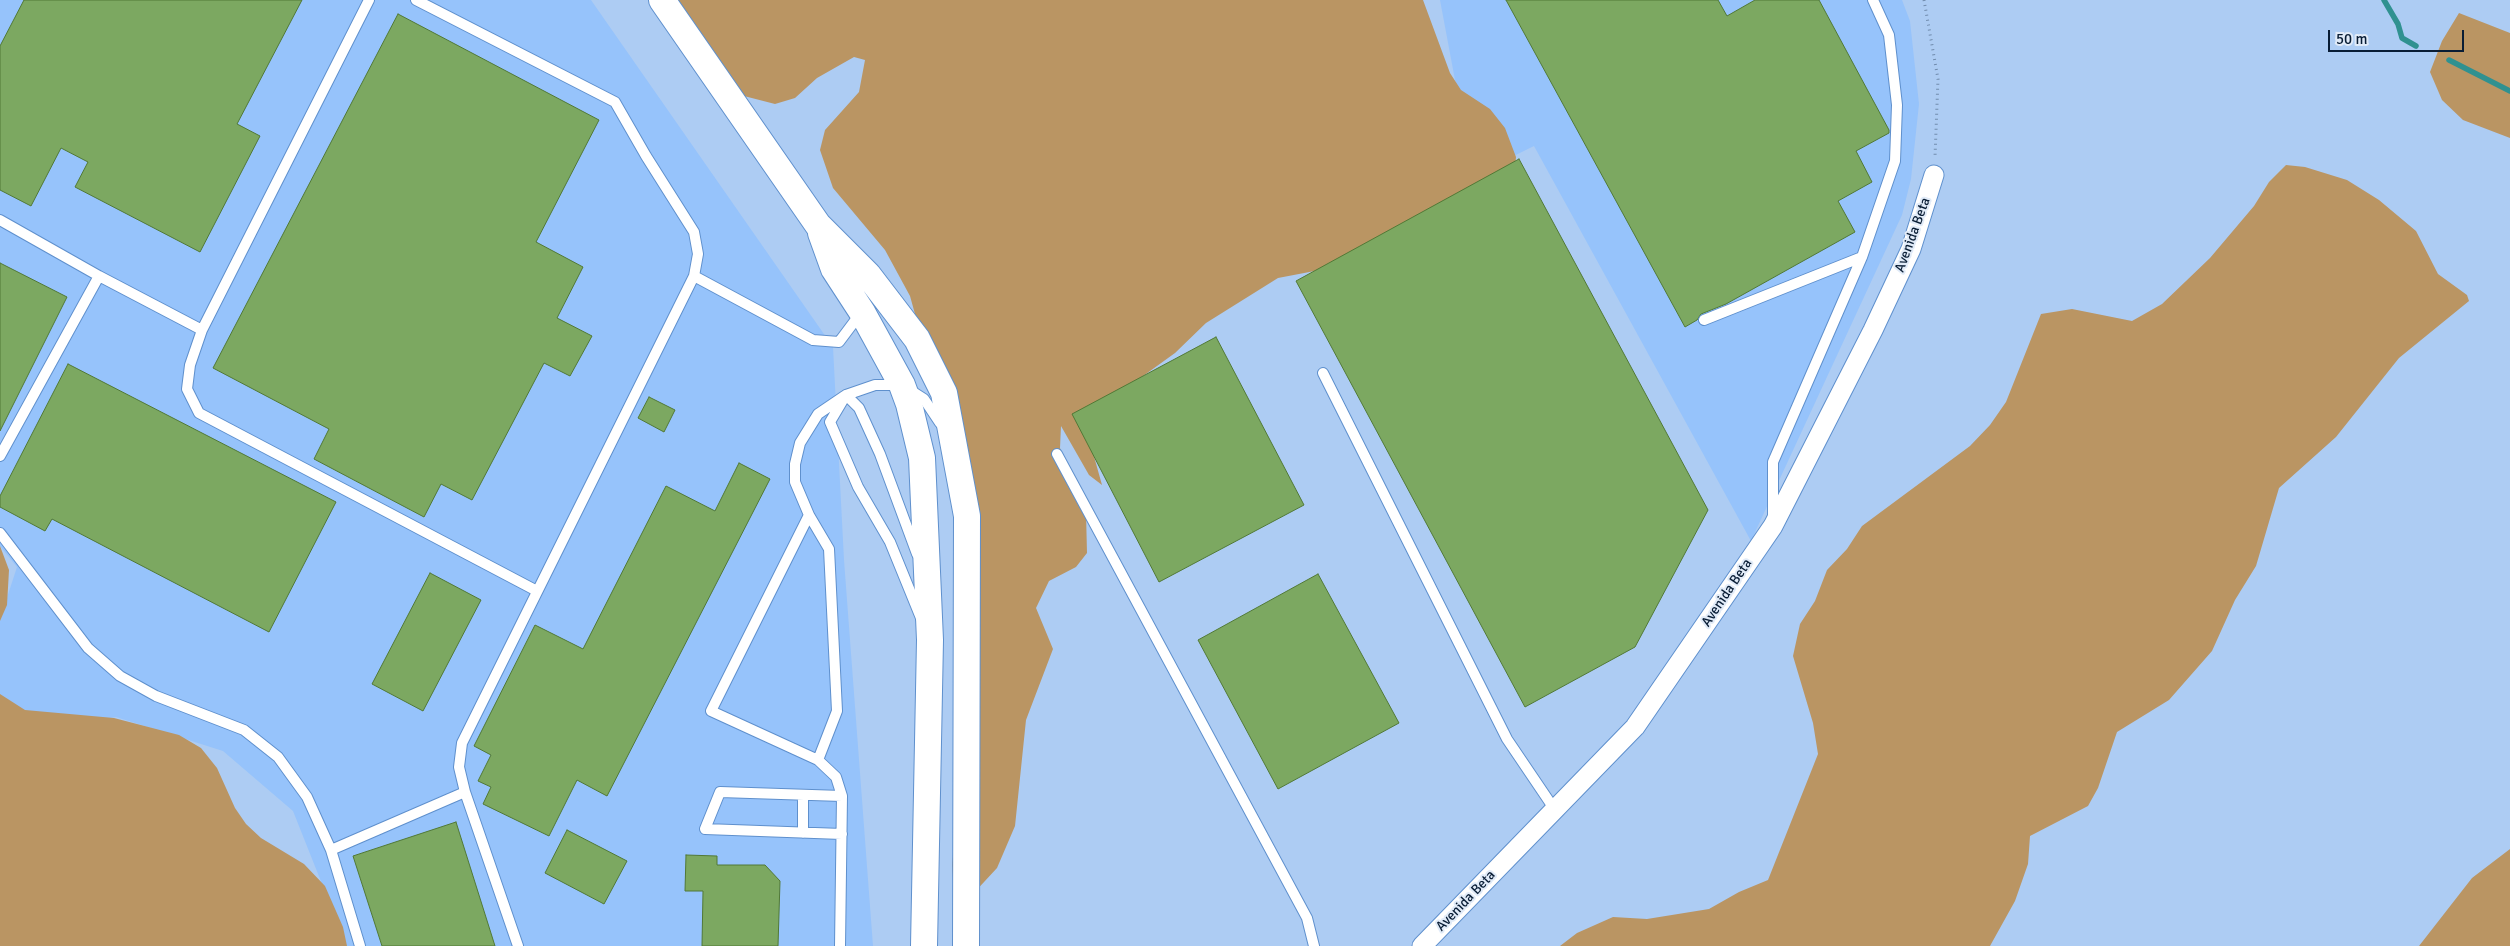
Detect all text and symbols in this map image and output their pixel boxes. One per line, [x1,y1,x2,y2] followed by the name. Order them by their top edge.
[2330,20,2466,52] scale bar
[2336,30,2367,48] text: 50 m
[1892,195,1934,275] street label: Avenida Beta
[1698,556,1756,630] street label: Avenida Beta
[1433,867,1499,935] street label: Avenida Beta

